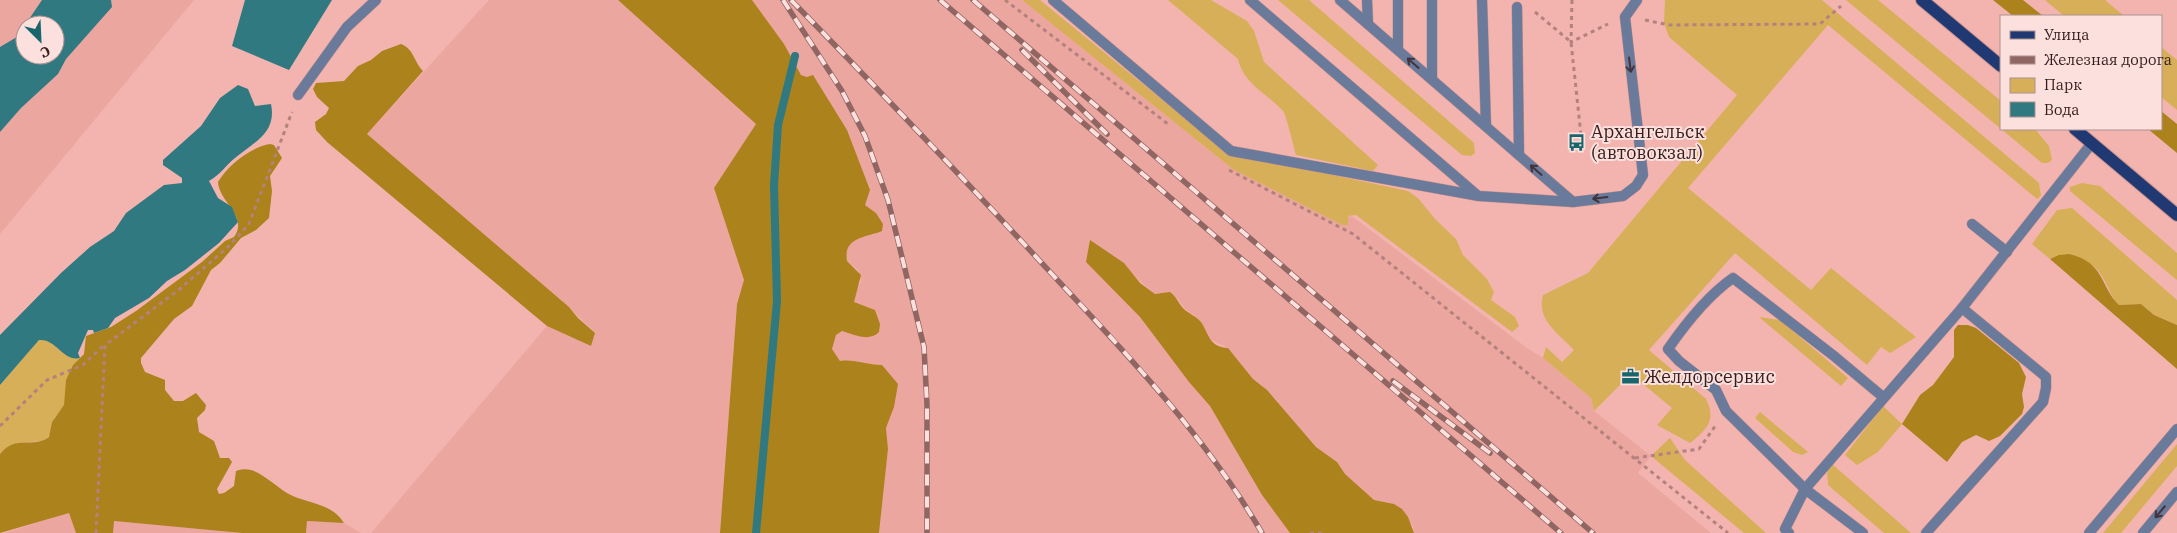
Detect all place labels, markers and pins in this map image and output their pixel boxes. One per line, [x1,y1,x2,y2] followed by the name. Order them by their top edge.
[1591,120,1705,164] place label: Архангельск (автовокзал)
[1567,132,1587,152] bus stop icon: Архангельск (автовокзал)
[1644,365,1775,388] place label: Желдорсервис
[1620,367,1640,387] office icon: Желдорсервис

